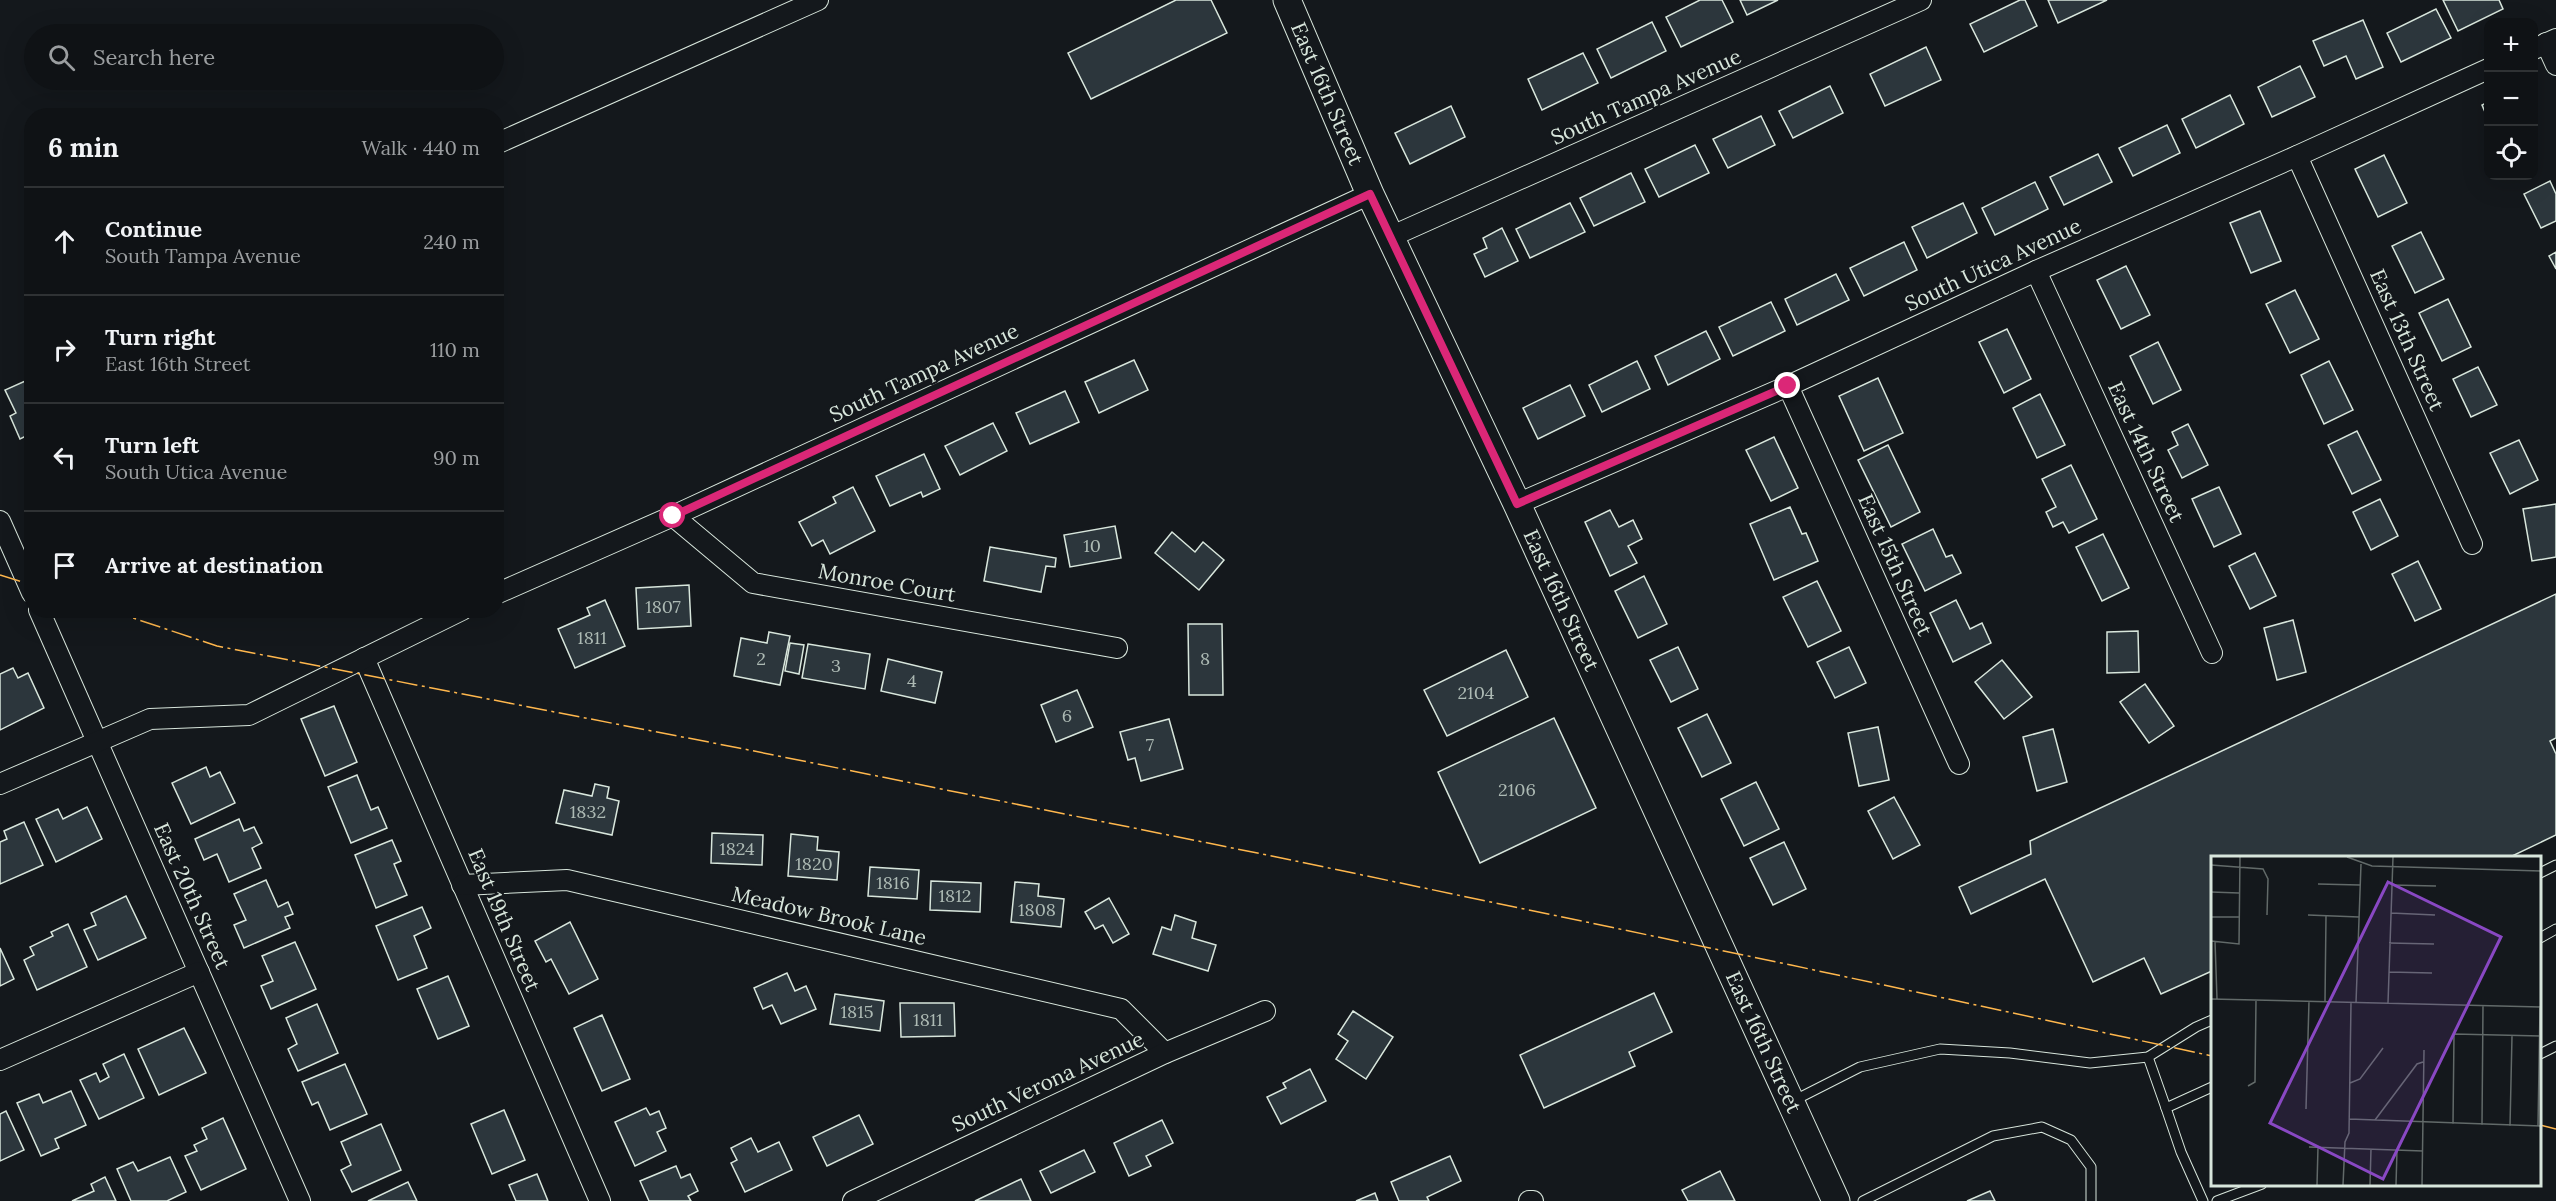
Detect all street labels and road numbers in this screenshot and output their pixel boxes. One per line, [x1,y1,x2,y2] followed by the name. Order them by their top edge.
[1285,18,1370,170] street label: East 16th Street
[1546,42,1745,151] street label: South Tampa Avenue
[1900,212,2085,317] street label: South Utica Avenue
[2364,265,2451,416] street label: East 13th Street
[825,317,1023,428] street label: South Tampa Avenue
[2102,377,2191,527] street label: East 14th Street
[1852,490,1939,641] street label: East 15th Street
[1517,525,1606,676] street label: East 16th Street
[816,557,959,608] street label: Monroe Court
[148,818,237,974] street label: East 20th Street
[462,844,547,996] street label: East 19th Street
[729,880,929,951] street label: Meadow Brook Lane
[1720,967,1808,1118] street label: East 16th Street
[947,1025,1148,1138] street label: South Verona Avenue

